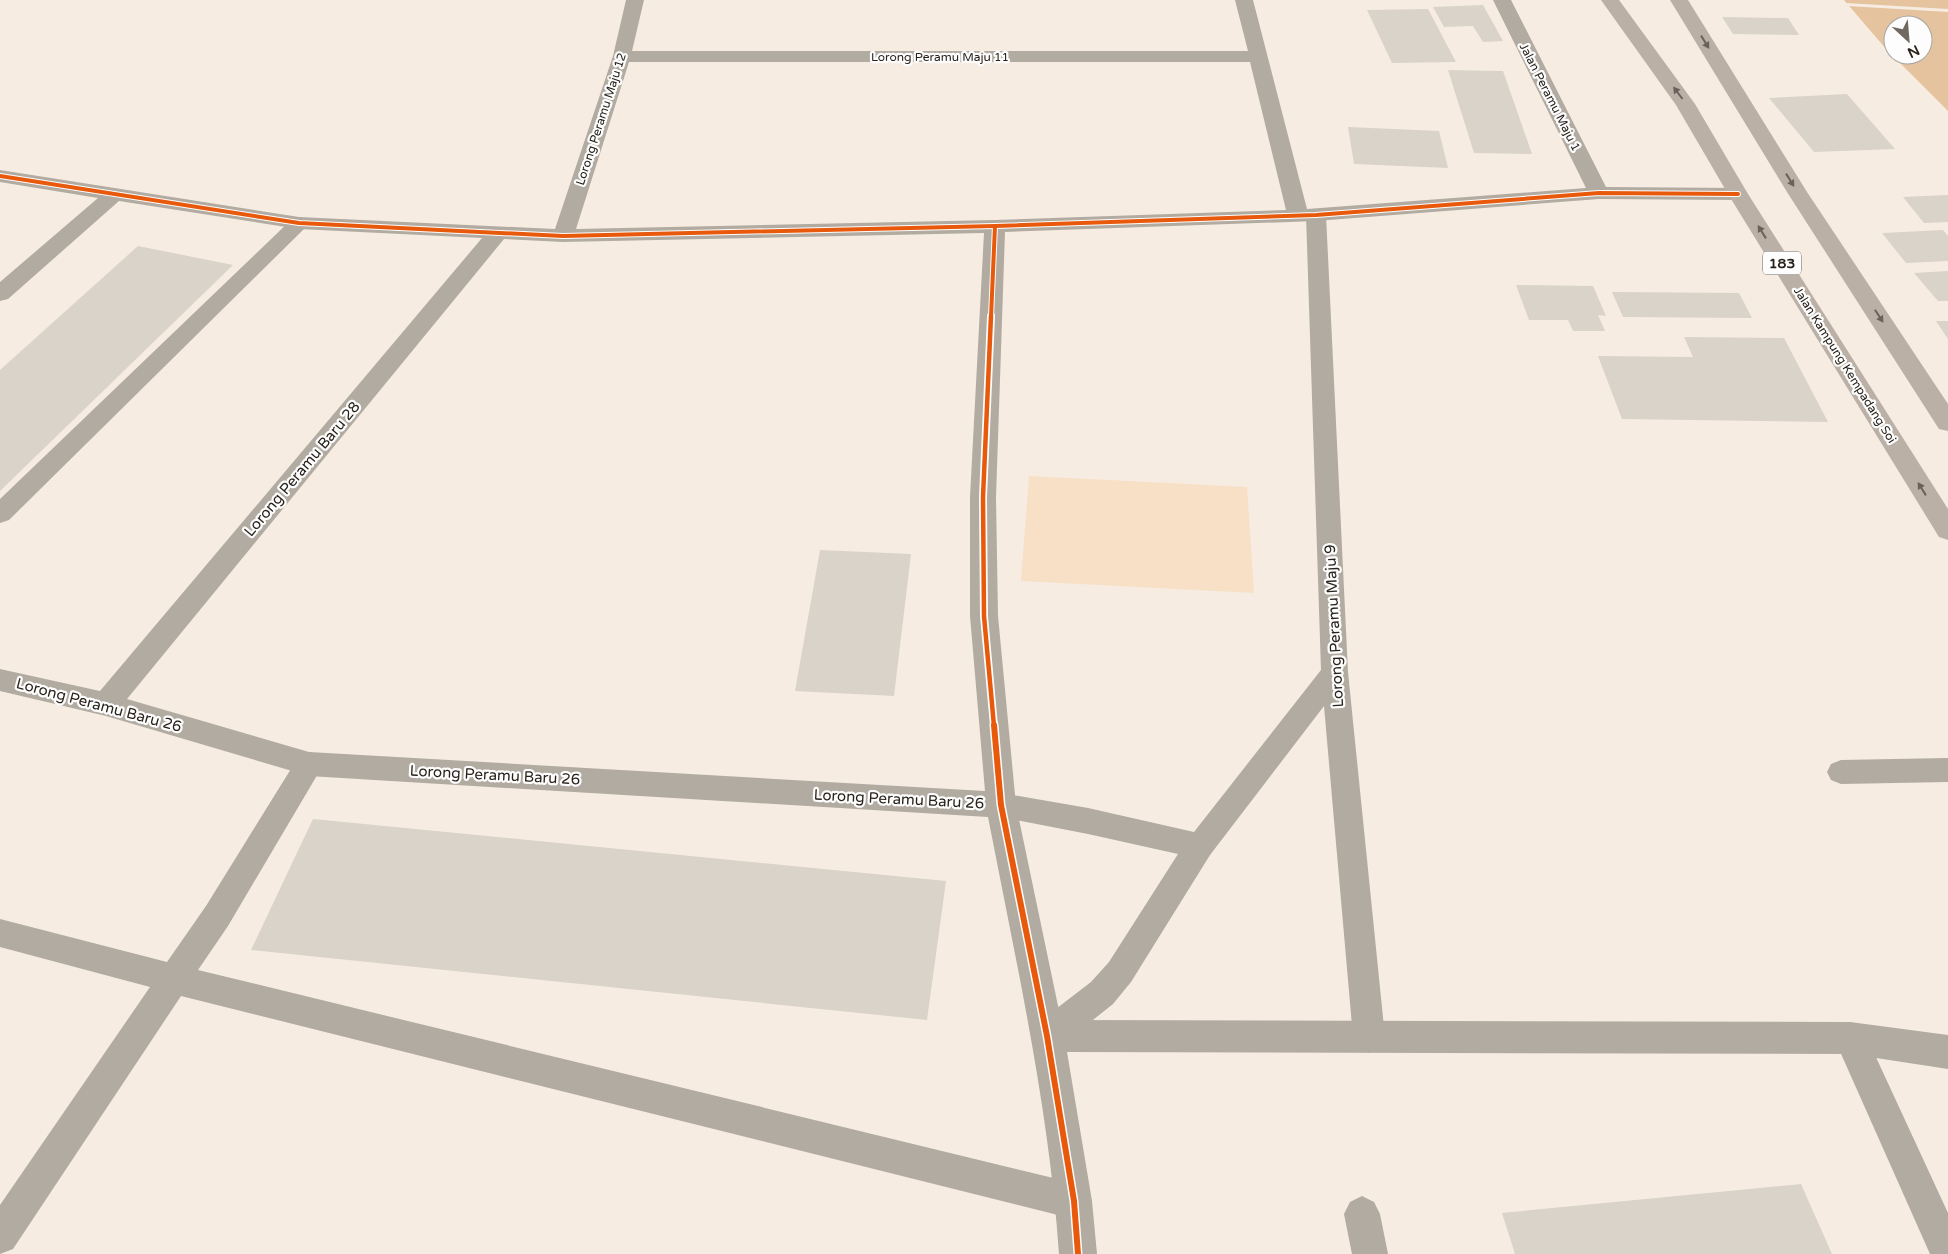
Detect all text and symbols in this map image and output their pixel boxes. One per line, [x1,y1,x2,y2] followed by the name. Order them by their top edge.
[1883,15,1933,65] north arrow
[1700,35,1710,48] one-way arrow
[1517,41,1583,153] street label: Jalan Peramu Maju 1
[1905,41,1922,61] text: N
[871,50,1009,64] street label: Lorong Peramu Maju 11
[573,51,629,187] street label: Lorong Peramu Maju 12
[1673,87,1683,100] one-way arrow
[1786,173,1795,186] one-way arrow
[1758,226,1767,239] one-way arrow
[1763,252,1801,274] road number: 183
[1791,284,1899,446] street label: Jalan Kampung Kempadang Soi
[1874,310,1883,323] one-way arrow
[240,398,364,540] street label: Lorong Peramu Baru 28
[1918,482,1927,495] one-way arrow
[1321,544,1347,708] street label: Lorong Peramu Maju 9
[14,674,184,736] street label: Lorong Peramu Baru 26
[409,762,581,788] street label: Lorong Peramu Baru 26
[813,786,985,812] street label: Lorong Peramu Baru 26

